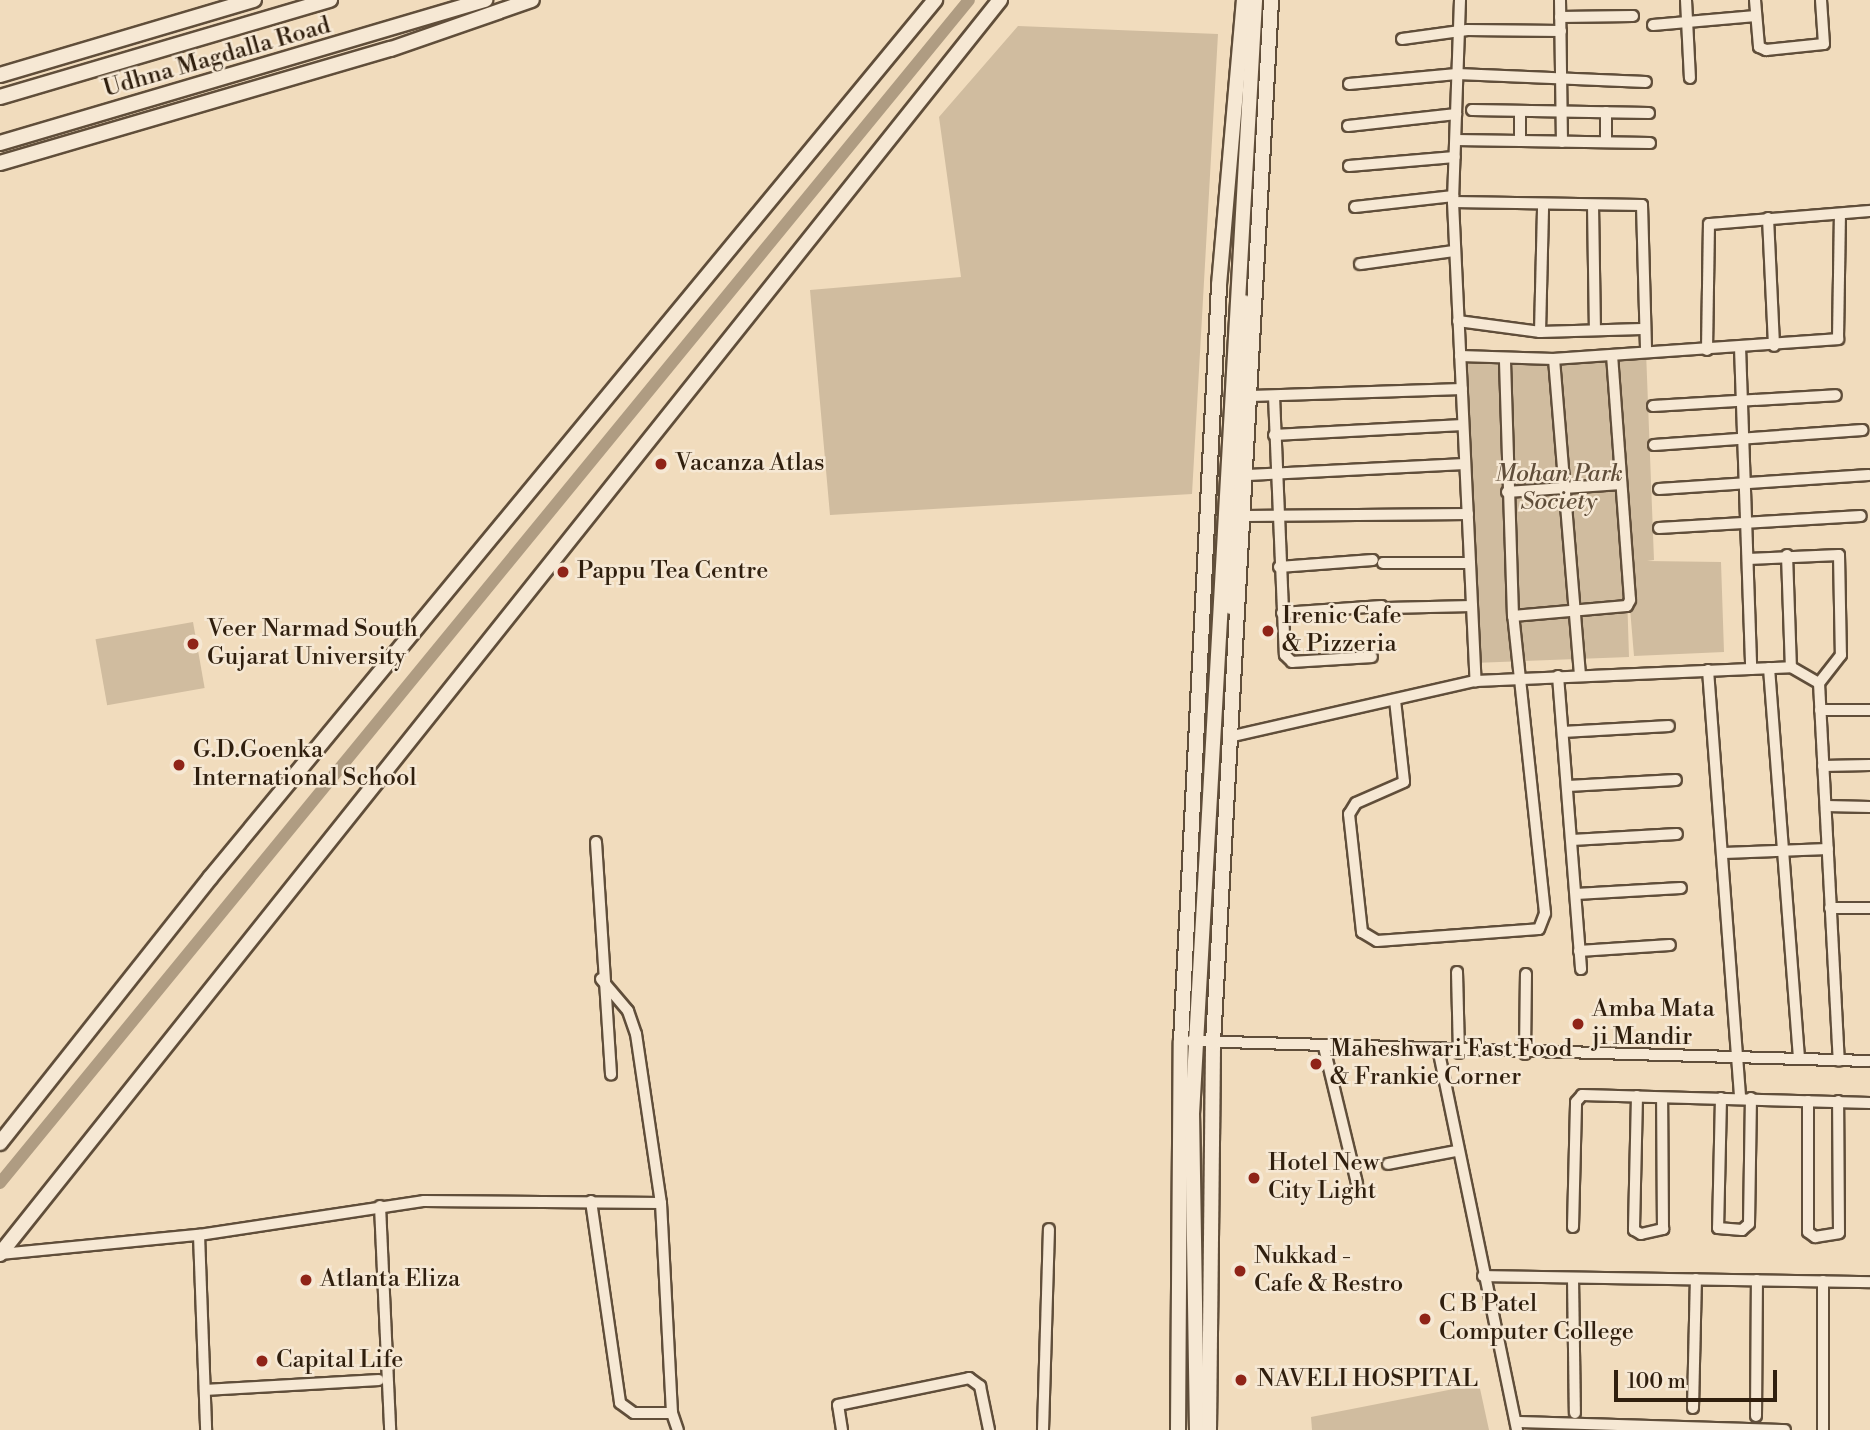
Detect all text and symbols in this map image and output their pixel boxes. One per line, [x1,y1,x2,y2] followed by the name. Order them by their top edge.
[100,12,334,104] street label: Udhna Magdalla Road
[675,450,824,478] place label: Vacanza Atlas
[653,456,669,472] marker: Vacanza Atlas
[1495,461,1623,517] park label: Mohan Park Society
[577,558,768,586] place label: Pappu Tea Centre
[555,564,571,580] marker: Pappu Tea Centre
[1282,603,1402,659] place label: Irenic Cafe & Pizzeria
[207,616,418,672] place label: Veer Narmad South Gujarat University
[1260,623,1276,639] marker: Irenic Cafe & Pizzeria
[185,636,201,652] marker: Veer Narmad South Gujarat University
[193,737,417,793] place label: G.D.Goenka International School
[171,757,187,773] marker: G.D.Goenka International School
[1592,996,1715,1052] place label: Amba Mata ji Mandir
[1570,1016,1586,1032] marker: Amba Mata ji Mandir
[1330,1036,1572,1092] place label: Maheshwari Fast Food & Frankie Corner
[1308,1056,1324,1072] marker: Maheshwari Fast Food & Frankie Corner
[1268,1150,1379,1206] place label: Hotel New City Light
[1246,1170,1262,1186] marker: Hotel New City Light
[1254,1243,1403,1299] place label: Nukkad - Cafe & Restro
[1232,1263,1248,1279] marker: Nukkad - Cafe & Restro
[320,1266,460,1294] place label: Atlanta Eliza
[298,1272,314,1288] marker: Atlanta Eliza
[1439,1291,1634,1347] place label: C B Patel Computer College
[1417,1311,1433,1327] marker: C B Patel Computer College
[276,1347,403,1375] place label: Capital Life
[254,1353,270,1369] marker: Capital Life
[1618,1356,1781,1400] scale bar
[1257,1366,1478,1394] place label: NAVELI HOSPITAL
[1627,1369,1686,1395] text: 100 m
[1231,1370,1251,1390] marker: NAVELI HOSPITAL

